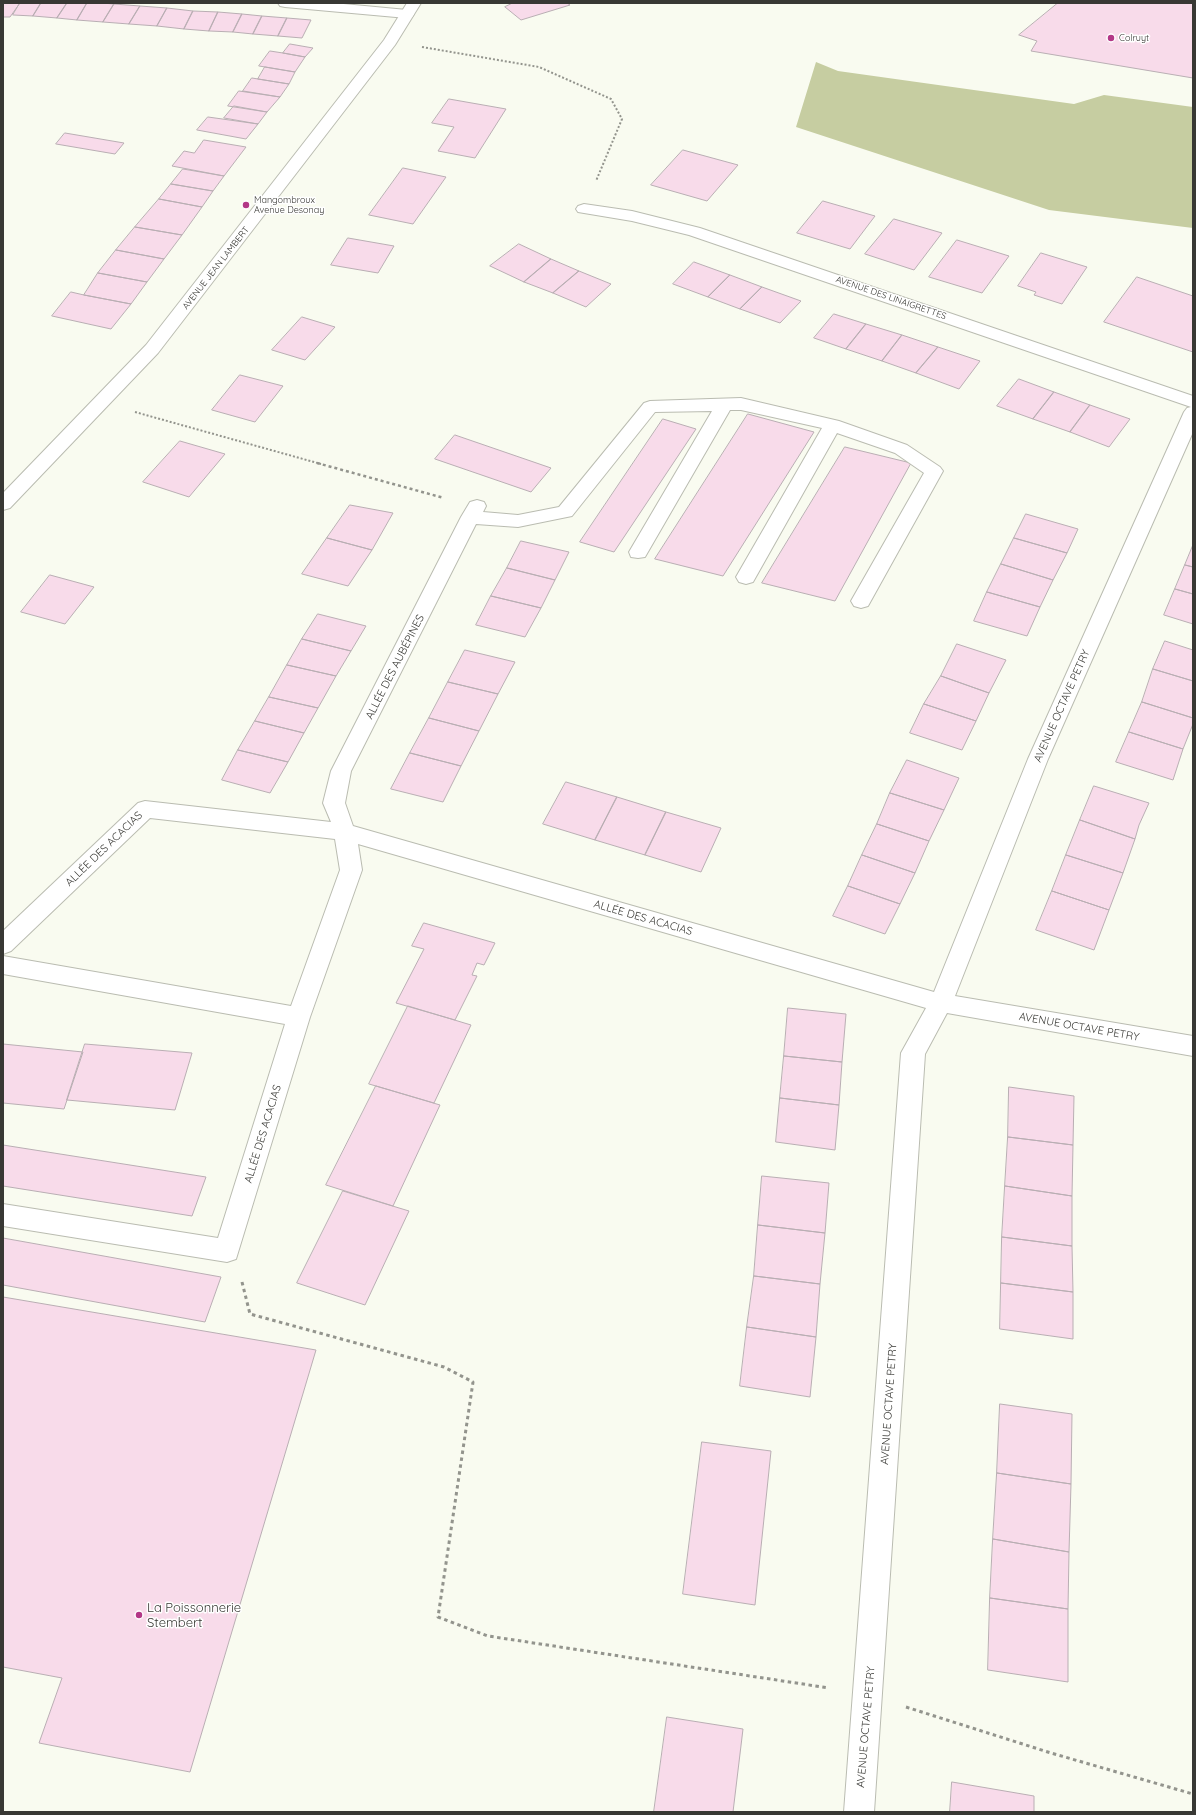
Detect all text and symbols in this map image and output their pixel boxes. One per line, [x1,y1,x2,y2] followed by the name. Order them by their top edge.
[1106,33,1116,43] marker: Colruyt
[1119,33,1149,43] place label: Colruyt
[254,195,324,216] place label: Mangombroux Avenue Desonay
[241,200,251,210] marker: Mangombroux Avenue Desonay
[180,224,252,312] street label: AVENUE JEAN LAMBERT
[834,274,948,322] street label: AVENUE DES LINAIGRETTES
[363,612,427,722] street label: ALLÉE DES AUBÉPINES
[1031,648,1093,764] street label: AVENUE OCTAVE PETRY
[63,809,145,889] street label: ALLÉE DES ACACIAS
[592,898,694,938] street label: ALLÉE DES ACACIAS
[1018,1010,1140,1044] street label: AVENUE OCTAVE PETRY
[242,1083,284,1185] street label: ALLÉE DES ACACIAS
[878,1343,900,1465] street label: AVENUE OCTAVE PETRY
[147,1600,241,1631] place label: La Poissonnerie Stembert
[134,1610,144,1620] marker: La Poissonnerie Stembert
[854,1666,878,1788] street label: AVENUE OCTAVE PETRY

